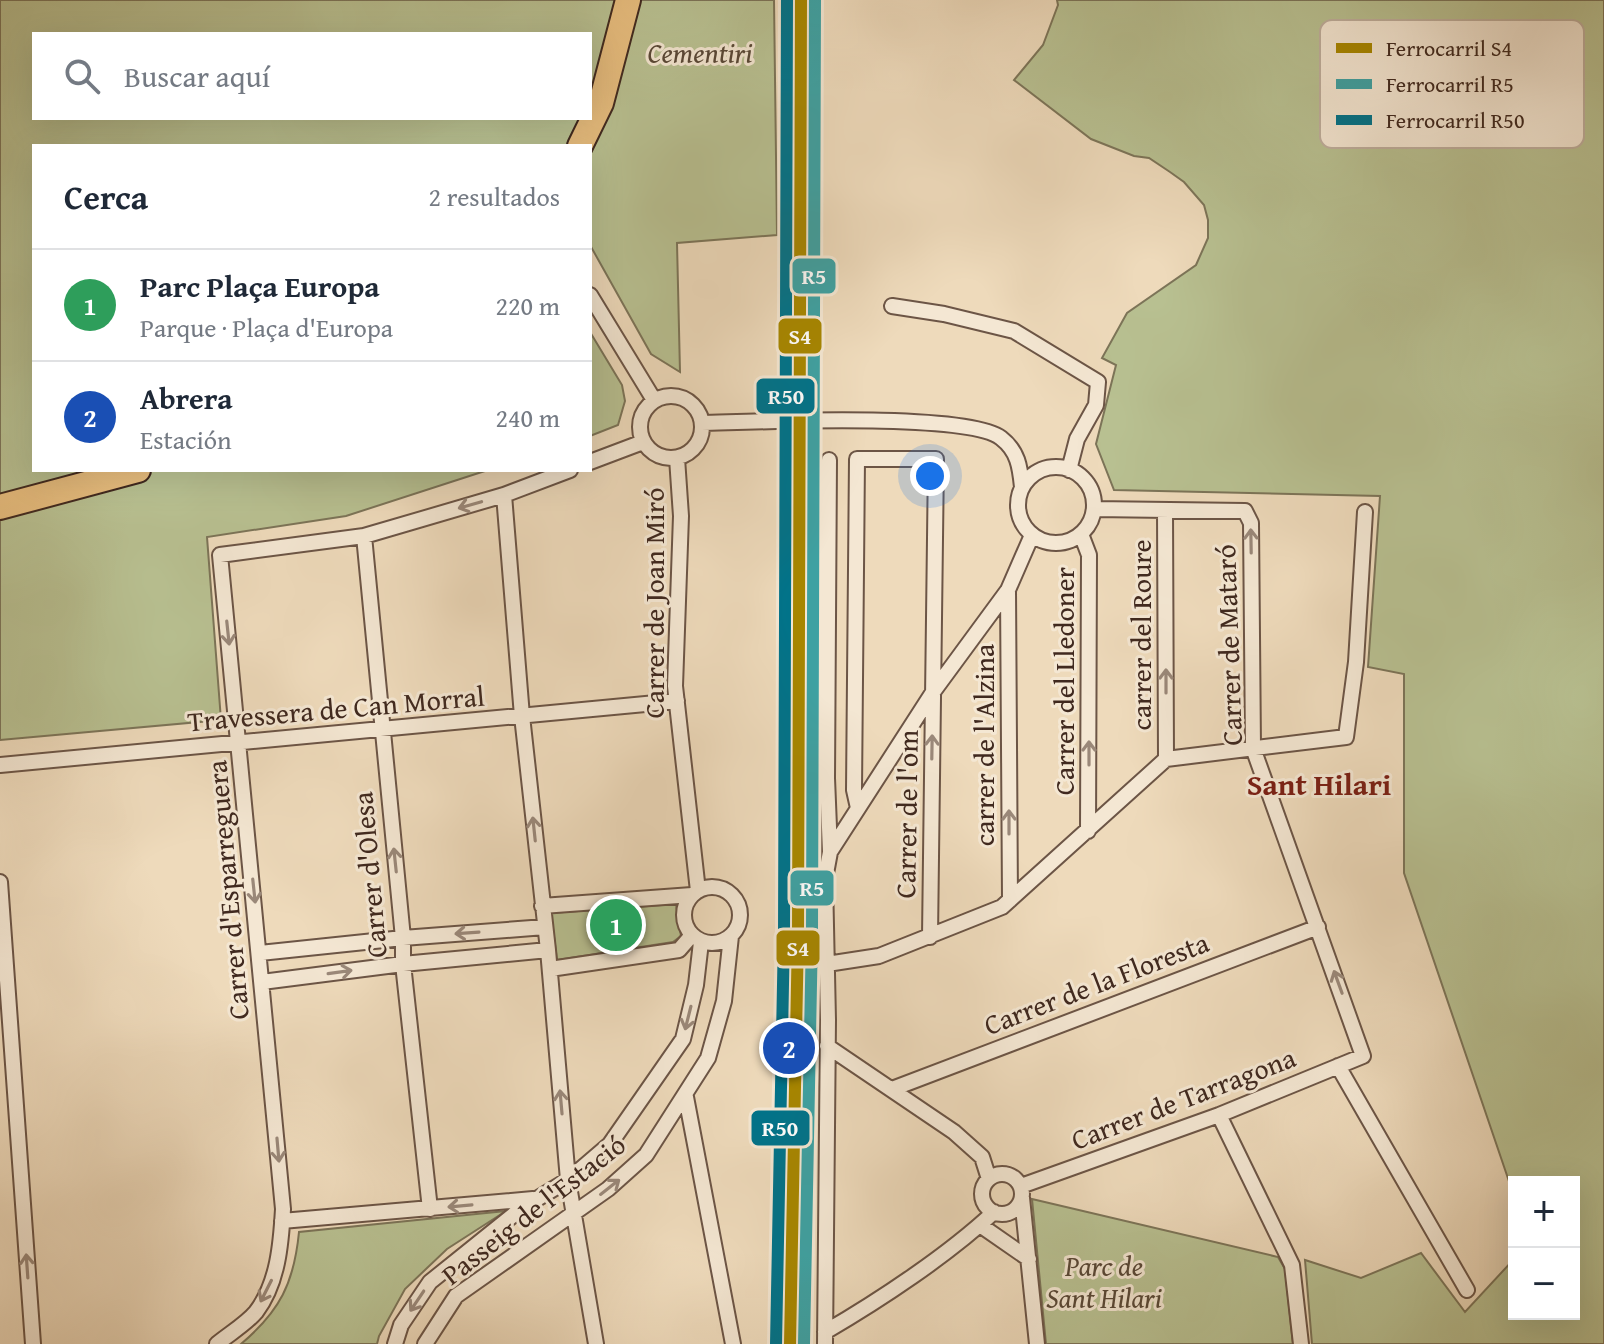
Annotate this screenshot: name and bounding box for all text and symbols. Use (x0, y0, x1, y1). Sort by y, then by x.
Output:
legend (1320, 20, 1584, 148)
search box (32, 32, 592, 120)
park label: Cementiri (648, 32, 752, 73)
text: Ferrocarril S4 (1386, 32, 1512, 64)
icon: search (60, 54, 104, 98)
text: Buscar aquí (124, 54, 270, 98)
text: Ferrocarril R5 (1386, 68, 1514, 100)
text: Ferrocarril R50 (1386, 104, 1525, 136)
text: Cerca (64, 172, 148, 221)
text: 2 resultados (429, 177, 560, 216)
line badge: R5 (791, 257, 837, 295)
text: R5 (801, 260, 827, 292)
text: Parc Plaça Europa (140, 264, 380, 308)
text: 1 (83, 286, 97, 325)
text: 220 m (495, 286, 560, 325)
text: Parque · Plaça d'Europa (140, 308, 393, 347)
line badge: S4 (777, 317, 823, 355)
text: S4 (789, 320, 811, 352)
text: Abrera (140, 376, 233, 420)
line badge: R50 (755, 377, 816, 415)
text: R50 (768, 380, 804, 412)
text: 2 (83, 398, 97, 437)
text: 240 m (495, 398, 560, 437)
text: Estación (140, 420, 232, 459)
your location (910, 456, 950, 496)
street label: Carrer de Joan Miró (633, 487, 674, 719)
one-way arrow (458, 499, 483, 513)
one-way arrow (1243, 528, 1259, 555)
street label: carrer del Roure (1120, 539, 1161, 731)
street label: Carrer de Mataró (1204, 544, 1252, 746)
street label: Carrer del Lledoner (1043, 566, 1084, 795)
one-way arrow (221, 619, 236, 645)
street label: carrer de l'Alzina (963, 643, 1004, 846)
one-way arrow (1158, 668, 1174, 695)
street label: Travessera de Can Morral (186, 675, 486, 741)
street label: Carrer de l'om (884, 729, 928, 899)
one-way arrow (925, 734, 940, 761)
one-way arrow (1081, 740, 1097, 767)
street label: Carrer d'Esparreguera (195, 758, 259, 1021)
district label: Sant Hilari (1247, 762, 1391, 806)
street label: Carrer d'Olesa (341, 790, 397, 960)
one-way arrow (1001, 809, 1017, 836)
one-way arrow (526, 816, 541, 843)
one-way arrow (387, 847, 402, 874)
line badge: R5 (789, 869, 835, 907)
text: R5 (799, 872, 825, 904)
one-way arrow (246, 877, 261, 904)
pin: 1 (590, 895, 642, 955)
street label: Carrer de la Floresta (978, 921, 1215, 1045)
one-way arrow (454, 926, 481, 941)
line badge: S4 (775, 929, 821, 967)
text: S4 (787, 932, 809, 964)
one-way arrow (327, 964, 352, 979)
one-way arrow (1330, 970, 1344, 995)
one-way arrow (680, 1005, 695, 1031)
pin: 2 (763, 1018, 815, 1078)
street label: Carrer de Tarragona (1065, 1036, 1302, 1160)
one-way arrow (554, 1089, 569, 1116)
line badge: R50 (750, 1109, 811, 1147)
text: R50 (762, 1112, 798, 1144)
street label: Passeig de l'Estació (432, 1124, 634, 1294)
one-way arrow (270, 1136, 285, 1163)
map controls (1508, 1176, 1580, 1320)
button: + (1508, 1176, 1580, 1248)
one-way arrow (599, 1178, 620, 1195)
one-way arrow (447, 1199, 474, 1214)
park label: Parc de Sant Hilari (1046, 1245, 1162, 1318)
button: − (1508, 1248, 1580, 1320)
one-way arrow (19, 1253, 34, 1280)
one-way arrow (258, 1279, 273, 1303)
one-way arrow (408, 1290, 425, 1312)

